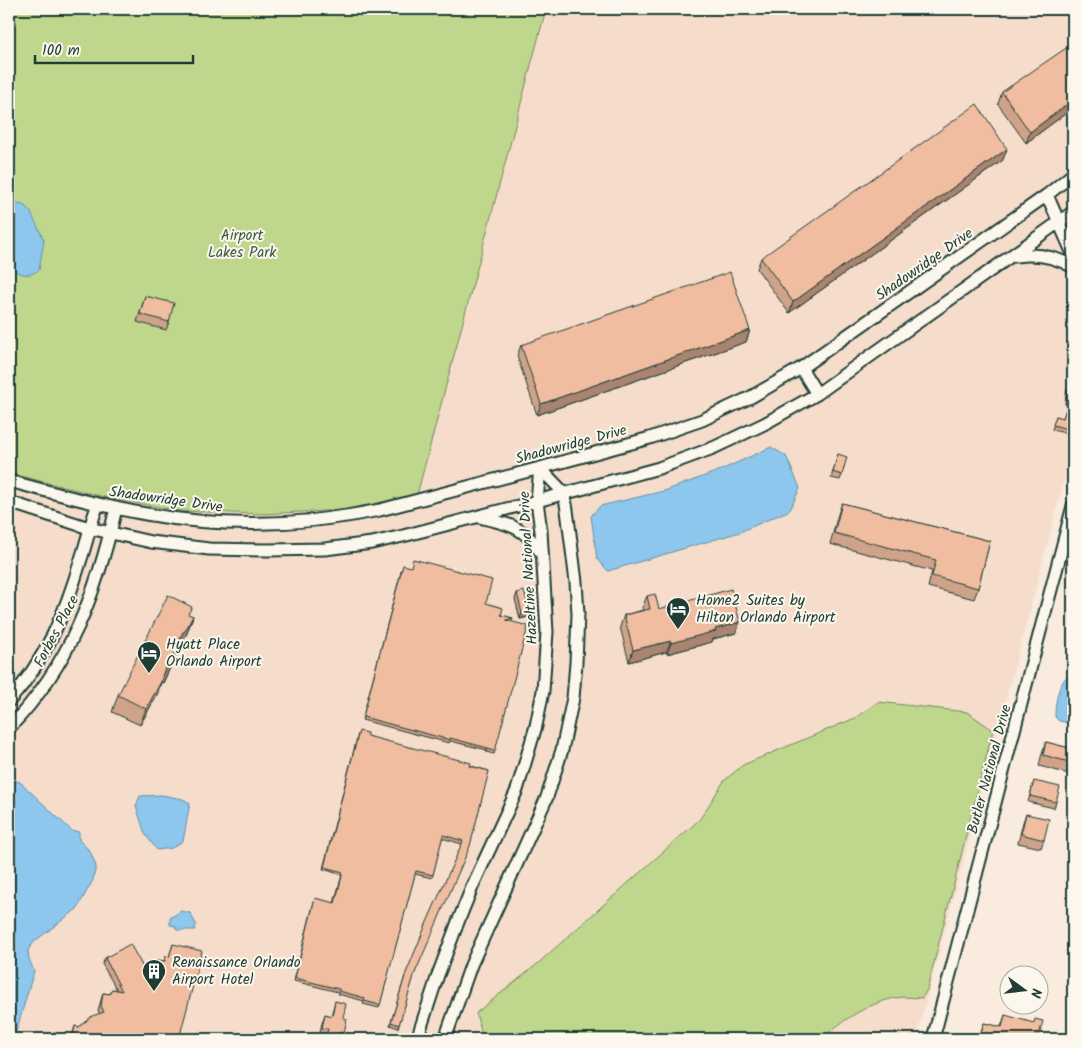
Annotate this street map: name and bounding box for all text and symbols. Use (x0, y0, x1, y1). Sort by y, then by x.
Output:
scale bar (35, 32, 192, 64)
text: 100 m (42, 39, 80, 63)
street label: Shadowridge Drive (871, 222, 979, 308)
park label: Airport Lakes Park (208, 224, 277, 265)
street label: Shadowridge Drive (513, 418, 630, 471)
street label: Shadowridge Drive (107, 480, 225, 520)
street label: Hazeltine National Drive (513, 490, 545, 645)
place label: Home2 Suites by Hilton Orlando Airport (696, 589, 836, 630)
street label: Forbes Place (28, 591, 86, 672)
hotel icon: Home2 Suites by Hilton Orlando Airport (665, 596, 691, 630)
place label: Hyatt Place Orlando Airport (166, 633, 262, 674)
hotel icon: Hyatt Place Orlando Airport (136, 640, 162, 674)
street label: Butler National Drive (961, 702, 1019, 837)
place label: Renaissance Orlando Airport Hotel (172, 951, 301, 992)
building icon: Renaissance Orlando Airport Hotel (141, 958, 167, 992)
north arrow (1000, 966, 1050, 1016)
text: N (1024, 986, 1047, 1000)

